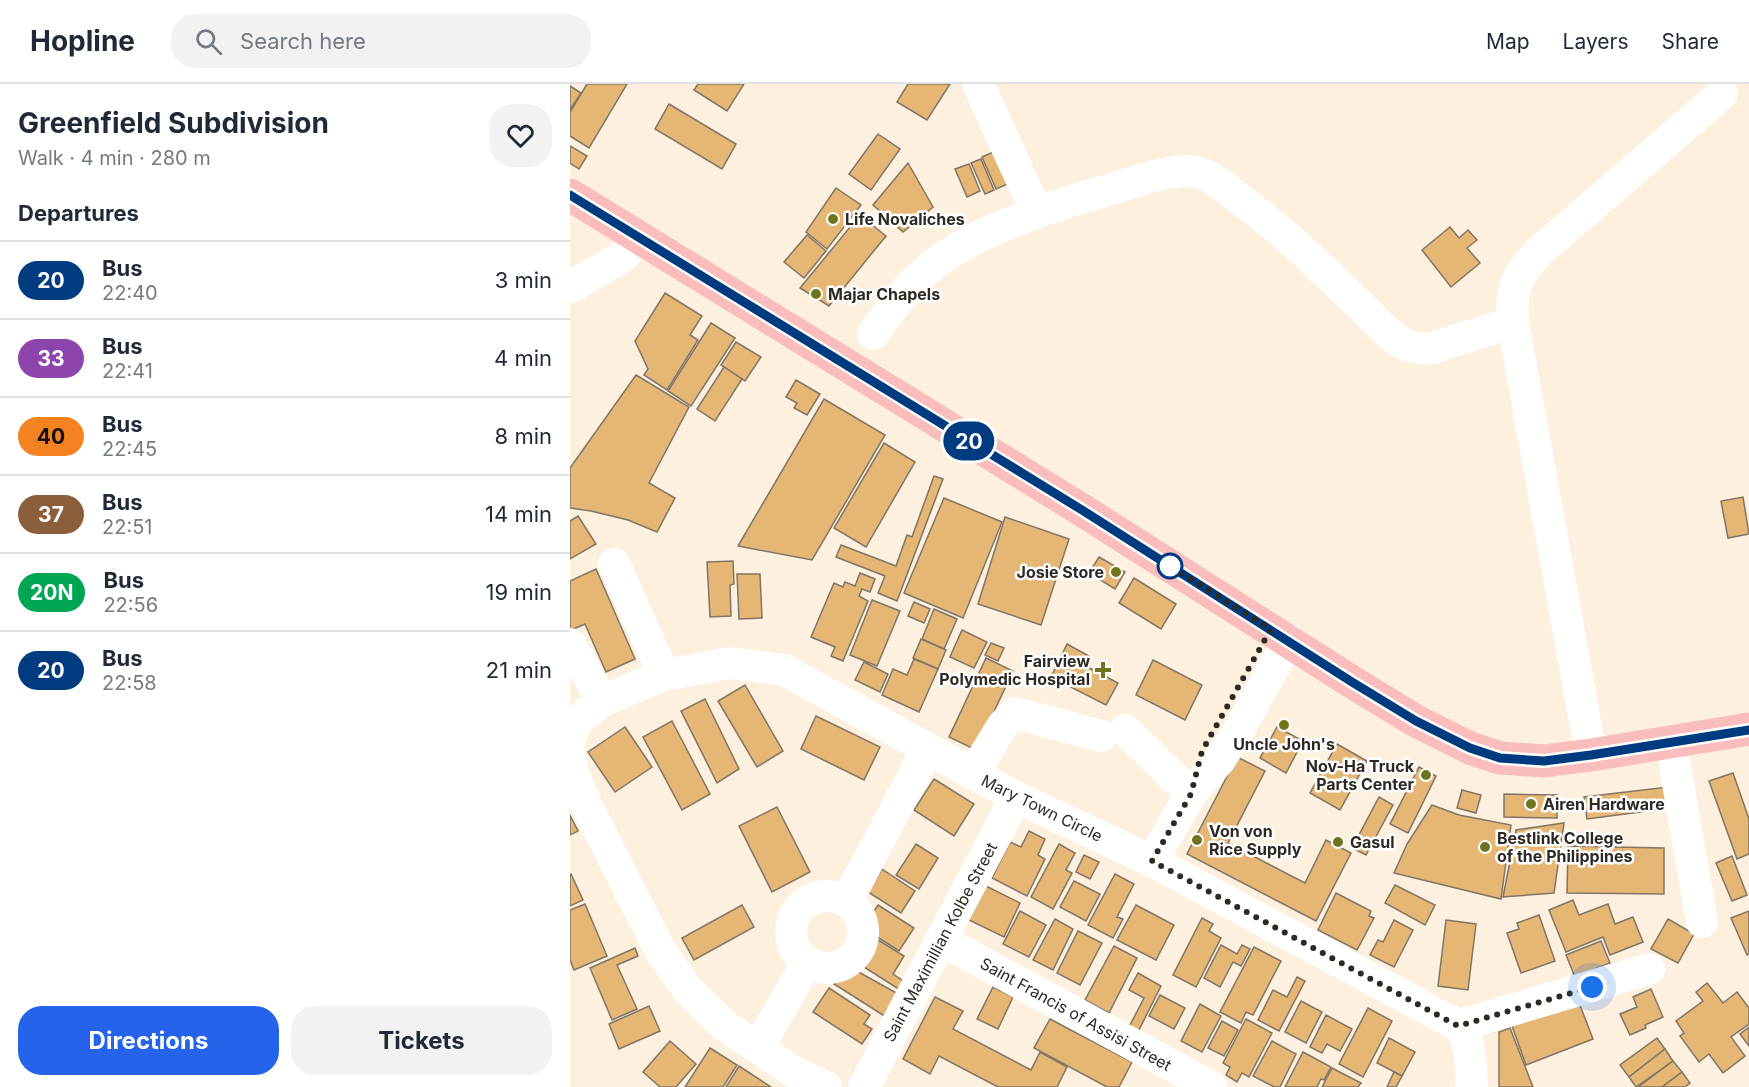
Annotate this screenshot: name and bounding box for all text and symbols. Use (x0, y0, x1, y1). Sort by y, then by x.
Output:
search box (171, 14, 591, 68)
text: Hopline (30, 24, 135, 58)
icon: search (192, 25, 225, 58)
text: Search here (240, 28, 366, 54)
text: Map (1486, 29, 1530, 54)
text: Layers (1563, 29, 1629, 54)
text: Share (1662, 29, 1719, 54)
button: heart (489, 104, 552, 167)
text: Greenfield Subdivision (18, 106, 329, 140)
text: Walk · 4 min · 280 m (18, 146, 211, 170)
text: Departures (18, 200, 139, 226)
place label: Life Novaliches (845, 209, 965, 229)
marker: Life Novaliches (826, 212, 840, 226)
text: Bus (102, 255, 143, 281)
text: 3 min (495, 267, 552, 293)
text: 20 (37, 268, 65, 293)
text: 22:40 (102, 281, 158, 305)
place label: Majar Chapels (828, 284, 940, 304)
marker: Majar Chapels (809, 287, 823, 301)
text: Bus (102, 333, 143, 359)
text: 4 min (494, 345, 552, 371)
text: 33 (37, 346, 65, 371)
text: 22:41 (102, 359, 153, 383)
text: Bus (102, 411, 143, 437)
line badge: 20 (942, 422, 996, 460)
text: 8 min (495, 423, 552, 449)
text: 40 (37, 424, 65, 449)
text: 20 (955, 429, 983, 454)
text: 22:45 (102, 437, 157, 461)
text: Bus (102, 489, 143, 515)
text: 14 min (485, 501, 552, 527)
text: 37 (38, 502, 64, 527)
text: 22:51 (102, 515, 152, 539)
unlabelled marker (1157, 553, 1183, 579)
place label: Josie Store (1017, 562, 1104, 582)
marker: Josie Store (1109, 565, 1123, 579)
text: Bus (103, 567, 144, 593)
text: 19 min (486, 579, 552, 605)
text: 20N (30, 580, 73, 605)
text: 22:56 (103, 593, 158, 617)
text: Bus (102, 645, 143, 671)
place label: Fairview Polymedic Hospital (939, 651, 1090, 689)
text: 21 min (486, 657, 552, 683)
text: 20 (37, 658, 65, 683)
marker: Fairview Polymedic Hospital (1094, 661, 1112, 679)
text: 22:58 (102, 671, 157, 695)
marker: Uncle John's (1277, 718, 1291, 732)
place label: Uncle John's (1233, 734, 1335, 754)
place label: Nov-Ha Truck Parts Center (1306, 756, 1415, 794)
marker: Nov-Ha Truck Parts Center (1419, 768, 1433, 782)
street label: Mary Town Circle (978, 770, 1106, 846)
place label: Airen Hardware (1543, 794, 1665, 814)
marker: Airen Hardware (1524, 797, 1538, 811)
place label: Von von Rice Supply (1209, 821, 1302, 859)
place label: Bestlink College of the Philippines (1497, 828, 1632, 866)
place label: Gasul (1350, 832, 1395, 852)
marker: Von von Rice Supply (1190, 833, 1204, 847)
marker: Gasul (1331, 835, 1345, 849)
street label: Saint Maximillian Kolbe Street (879, 839, 1001, 1045)
marker: Bestlink College of the Philippines (1478, 840, 1492, 854)
street label: Saint Francis of Assisi Street (977, 953, 1175, 1075)
your location (1577, 972, 1607, 1002)
button: Directions (18, 1006, 279, 1075)
button: Tickets (291, 1006, 552, 1075)

